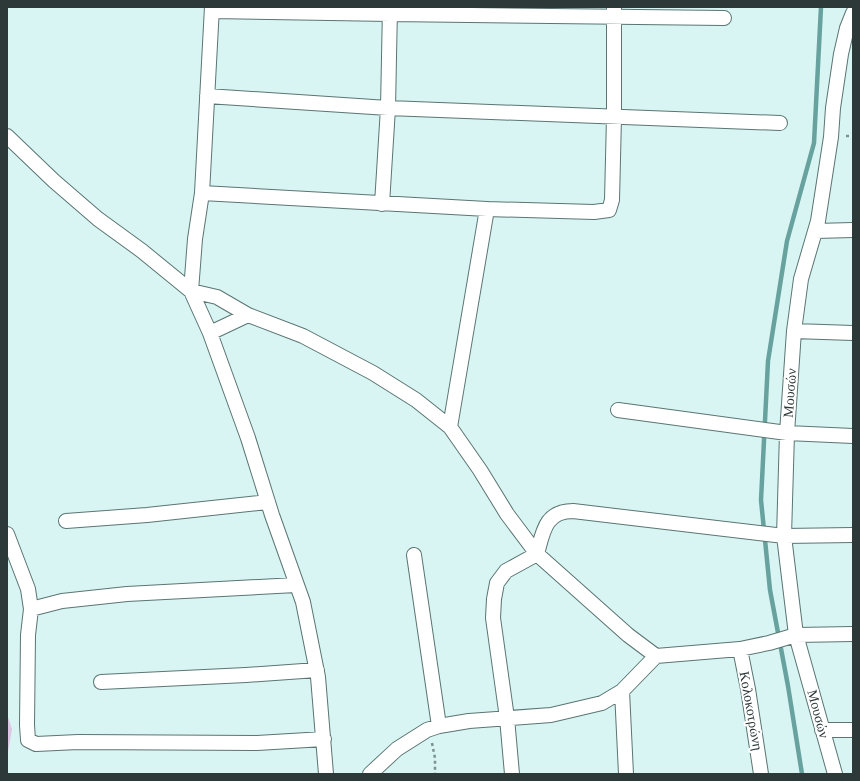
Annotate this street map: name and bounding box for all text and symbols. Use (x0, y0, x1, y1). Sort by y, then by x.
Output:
street label: Μουσών (781, 368, 799, 418)
street label: Κολοκοτρώνη (737, 670, 765, 752)
street label: Μουσών (804, 688, 832, 740)

